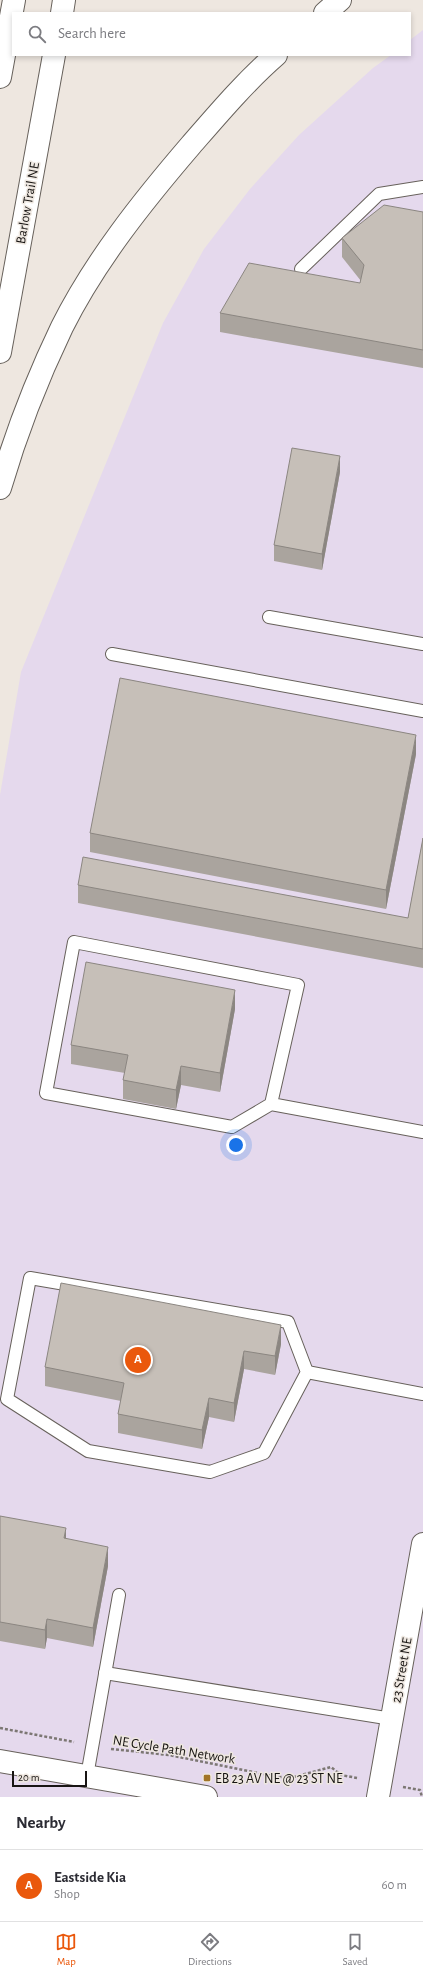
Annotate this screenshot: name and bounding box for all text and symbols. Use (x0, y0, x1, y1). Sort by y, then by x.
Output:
search box (12, 12, 411, 56)
icon: search (26, 23, 48, 45)
text: Search here (58, 26, 126, 41)
street label: Barlow Trail NE (14, 161, 42, 245)
your location (226, 1135, 246, 1155)
pin: A (125, 1345, 151, 1375)
street label: 23 Street NE (389, 1636, 415, 1704)
street label: NE Cycle Path Network (112, 1733, 237, 1767)
scale bar (12, 1769, 87, 1788)
text: 20 m (18, 1772, 39, 1783)
place label: EB 23 AV NE @ 23 ST NE (215, 1772, 343, 1786)
marker: EB 23 AV NE @ 23 ST NE (202, 1773, 212, 1783)
text: Nearby (16, 1814, 66, 1831)
text: Eastside Kia (54, 1870, 126, 1885)
text: A (25, 1879, 33, 1892)
text: 60 m (381, 1879, 407, 1892)
text: Shop (54, 1888, 80, 1901)
tab: Map (55, 1931, 77, 1968)
tab: Directions (188, 1931, 232, 1968)
tab: Saved (342, 1931, 368, 1968)

